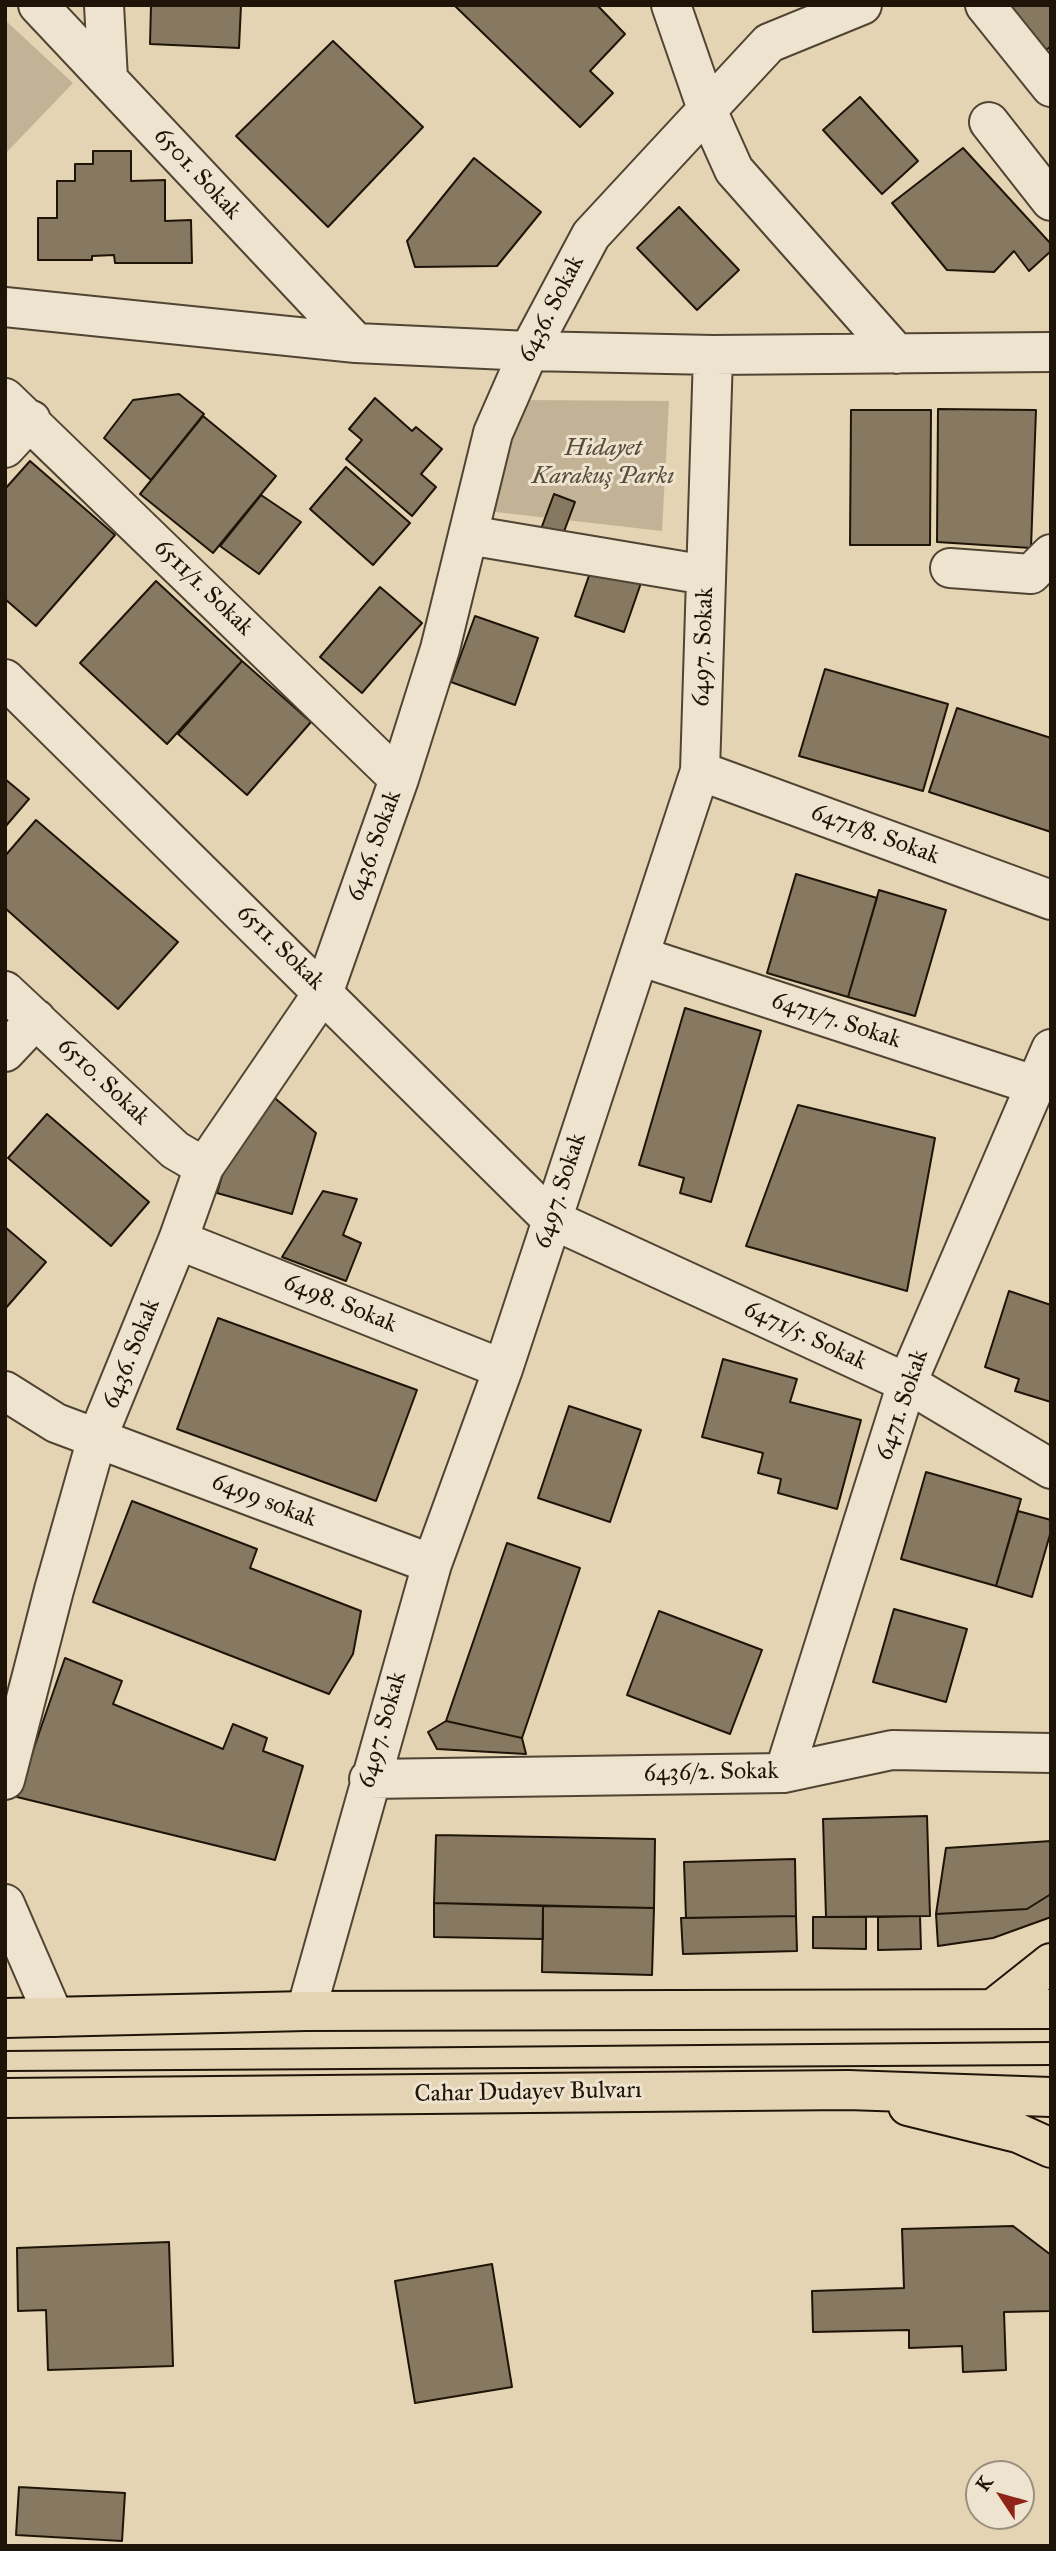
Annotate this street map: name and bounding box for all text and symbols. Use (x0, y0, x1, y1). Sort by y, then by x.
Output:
street label: 6501. Sokak (147, 122, 247, 226)
street label: 6436. Sokak (513, 251, 591, 367)
park label: Hidayet Karakuş Parkı (532, 435, 674, 491)
street label: 6511/1. Sokak (147, 534, 259, 642)
street label: 6497. Sokak (688, 587, 720, 707)
street label: 6436. Sokak (342, 787, 408, 905)
street label: 6471/8. Sokak (807, 798, 943, 872)
street label: 6511. Sokak (230, 899, 330, 997)
street label: 6471/7. Sokak (768, 987, 904, 1055)
street label: 6510. Sokak (51, 1032, 155, 1132)
street label: 6497. Sokak (529, 1130, 593, 1252)
street label: 6498. Sokak (279, 1268, 401, 1340)
street label: 6436. Sokak (97, 1295, 167, 1413)
street label: 6471/5. Sokak (739, 1295, 871, 1377)
street label: 6471. Sokak (871, 1346, 935, 1464)
street label: 6499 sokak (208, 1468, 320, 1534)
street label: 6497. Sokak (353, 1669, 413, 1791)
street label: 6436/2. Sokak (643, 1757, 779, 1789)
street label: Cahar Dudayev Bulvarı (414, 2077, 642, 2109)
north arrow (965, 2460, 1035, 2530)
text: K (971, 2471, 997, 2496)

